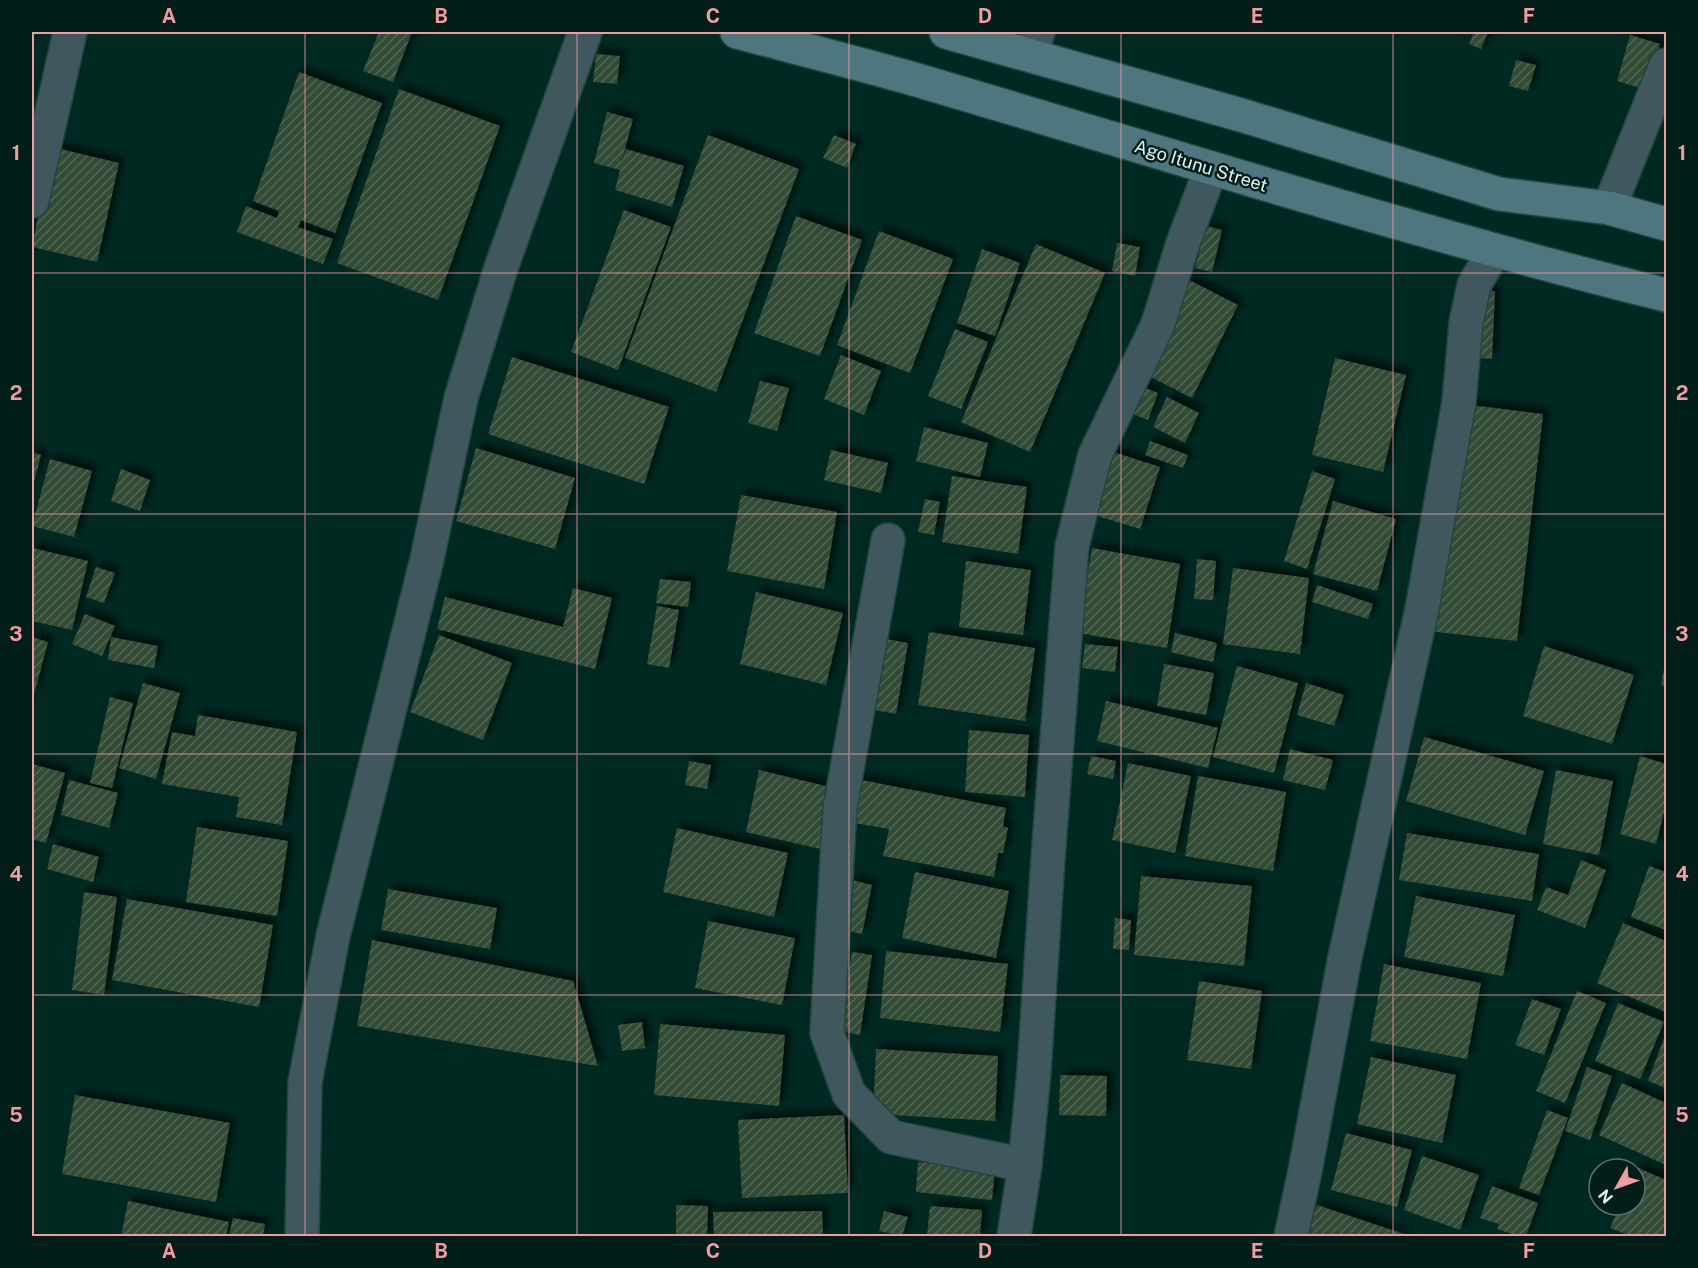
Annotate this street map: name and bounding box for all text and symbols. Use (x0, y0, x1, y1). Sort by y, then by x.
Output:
text: A (162, 4, 176, 28)
text: B (434, 4, 448, 28)
text: C (706, 4, 720, 28)
text: D (978, 4, 992, 28)
text: E (1251, 4, 1263, 28)
text: F (1523, 4, 1535, 28)
street label: Ago Itunu Street (1132, 135, 1270, 196)
text: 1 (12, 141, 20, 165)
text: 1 (1678, 141, 1686, 165)
text: 2 (10, 381, 22, 405)
text: 2 (1676, 381, 1688, 405)
text: 3 (9, 622, 23, 646)
text: 3 (1675, 622, 1689, 646)
text: 4 (9, 862, 23, 886)
text: 4 (1675, 862, 1689, 886)
text: 5 (9, 1103, 23, 1127)
text: 5 (1675, 1103, 1689, 1127)
north arrow (1587, 1157, 1647, 1217)
text: N (1595, 1185, 1617, 1207)
text: A (162, 1239, 176, 1263)
text: B (434, 1239, 448, 1263)
text: C (706, 1239, 720, 1263)
text: D (978, 1239, 992, 1263)
text: E (1251, 1239, 1263, 1263)
text: F (1523, 1239, 1535, 1263)

